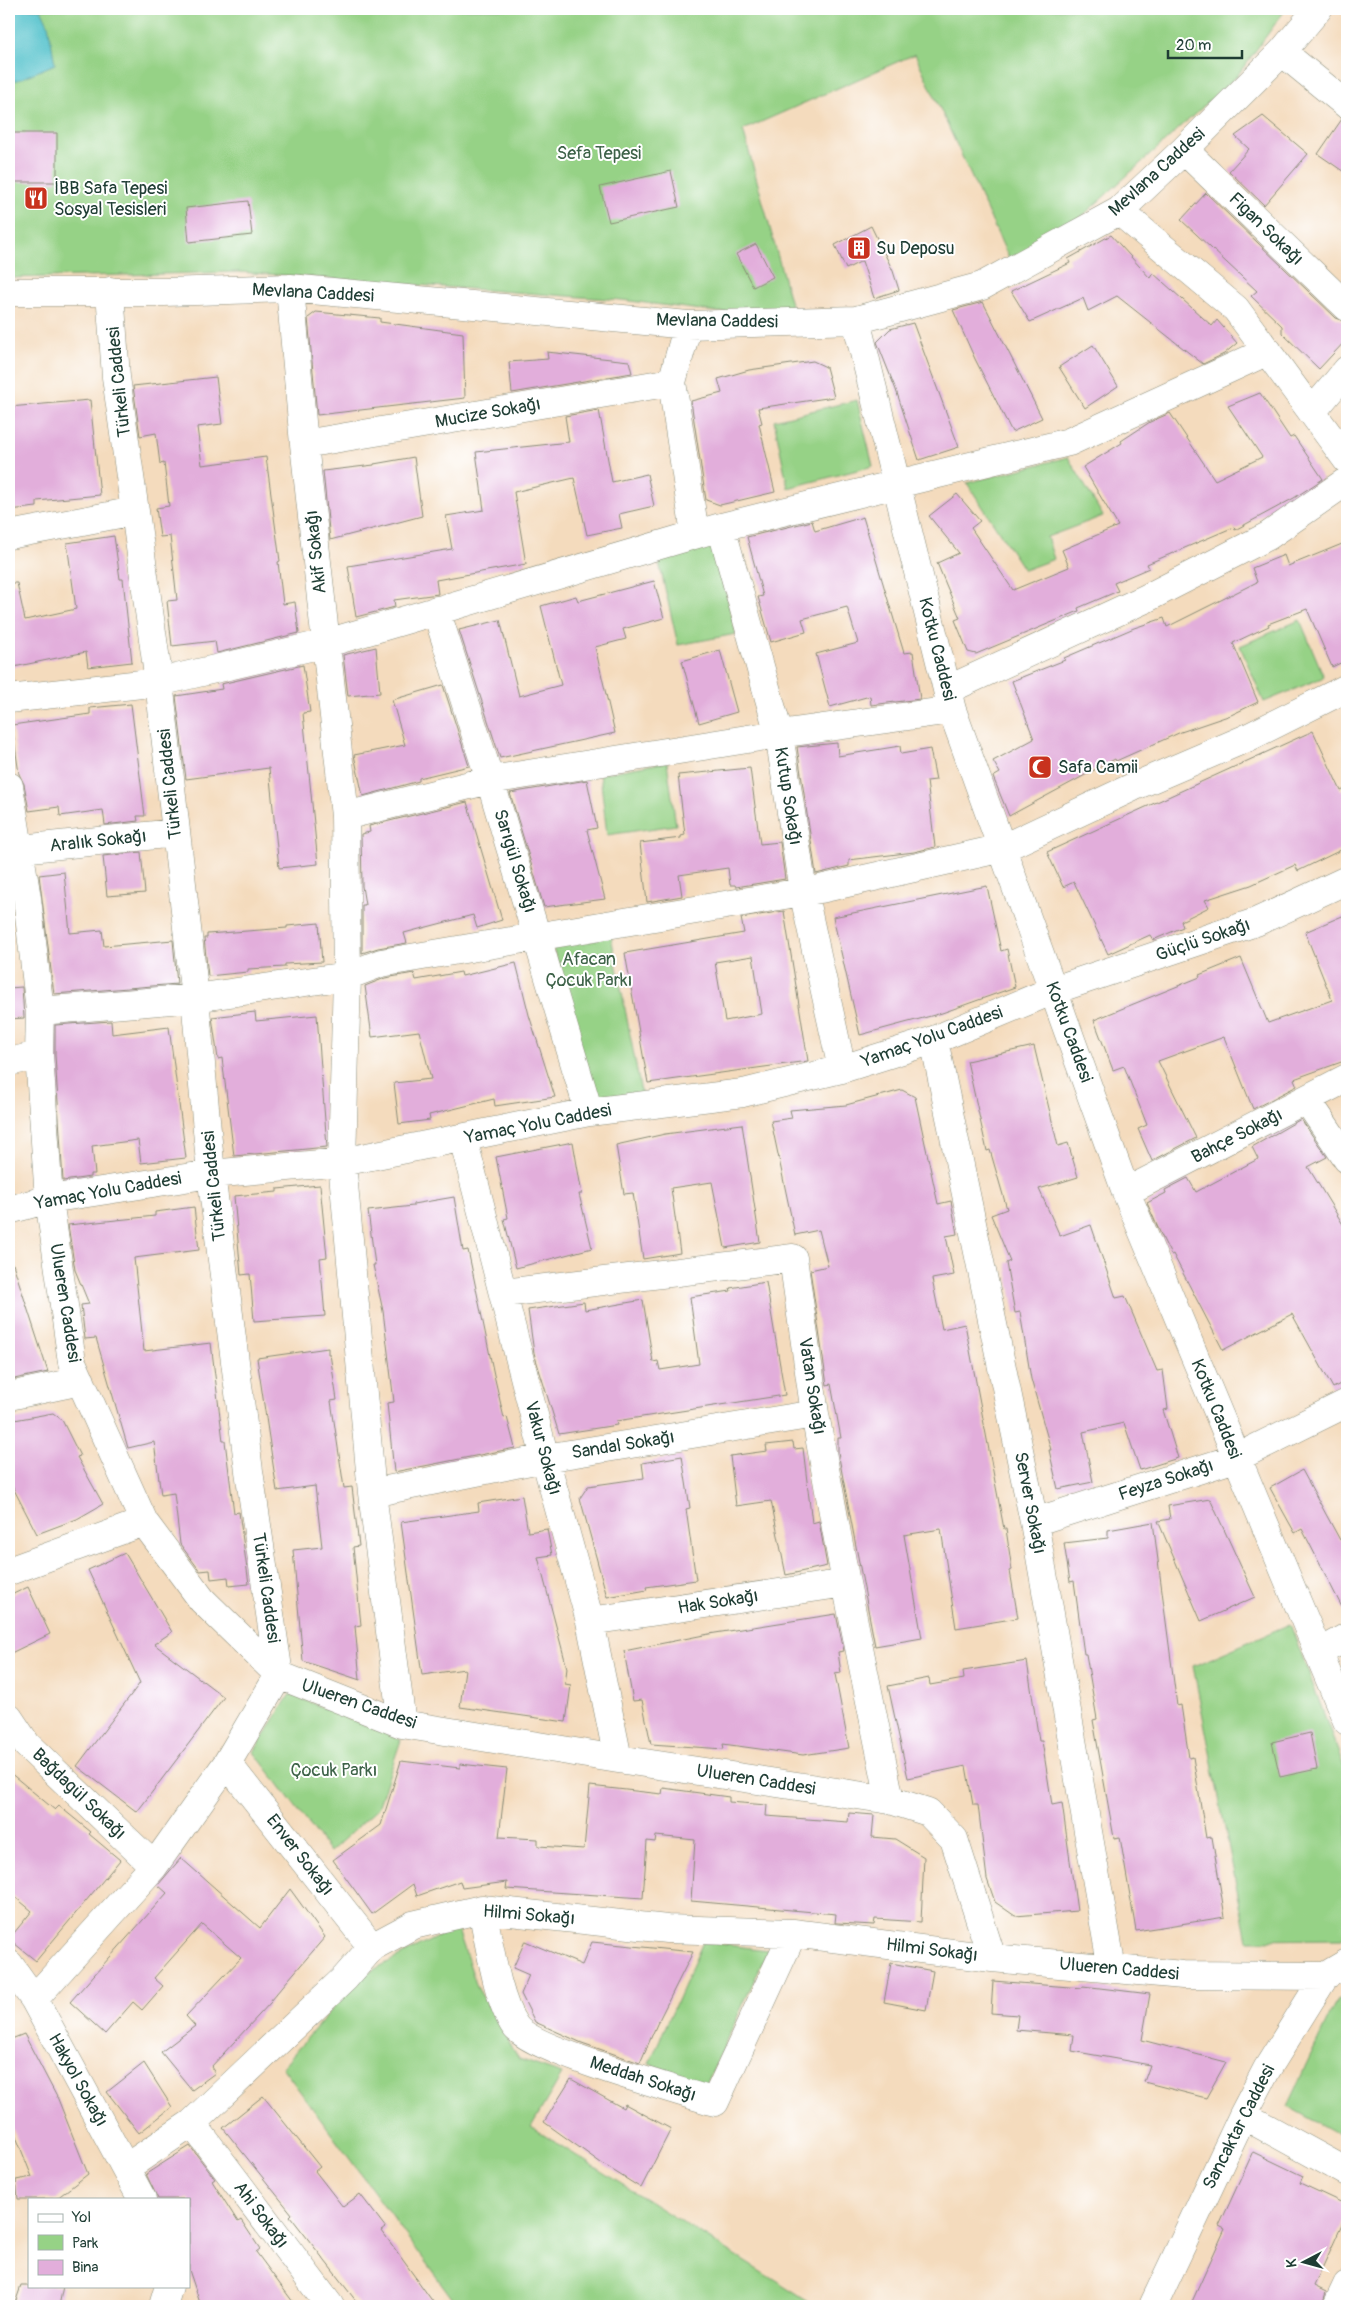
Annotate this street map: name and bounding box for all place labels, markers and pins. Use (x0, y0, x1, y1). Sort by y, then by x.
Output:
place label: İBB Safa Tepesi Sosyal Tesisleri (54, 177, 167, 221)
restaurant icon: İBB Safa Tepesi Sosyal Tesisleri (23, 185, 49, 211)
building icon: Su Deposu (846, 235, 872, 261)
place label: Su Deposu (876, 237, 955, 260)
mosque icon: Safa Camii (1027, 754, 1053, 780)
place label: Safa Camii (1058, 756, 1138, 779)

